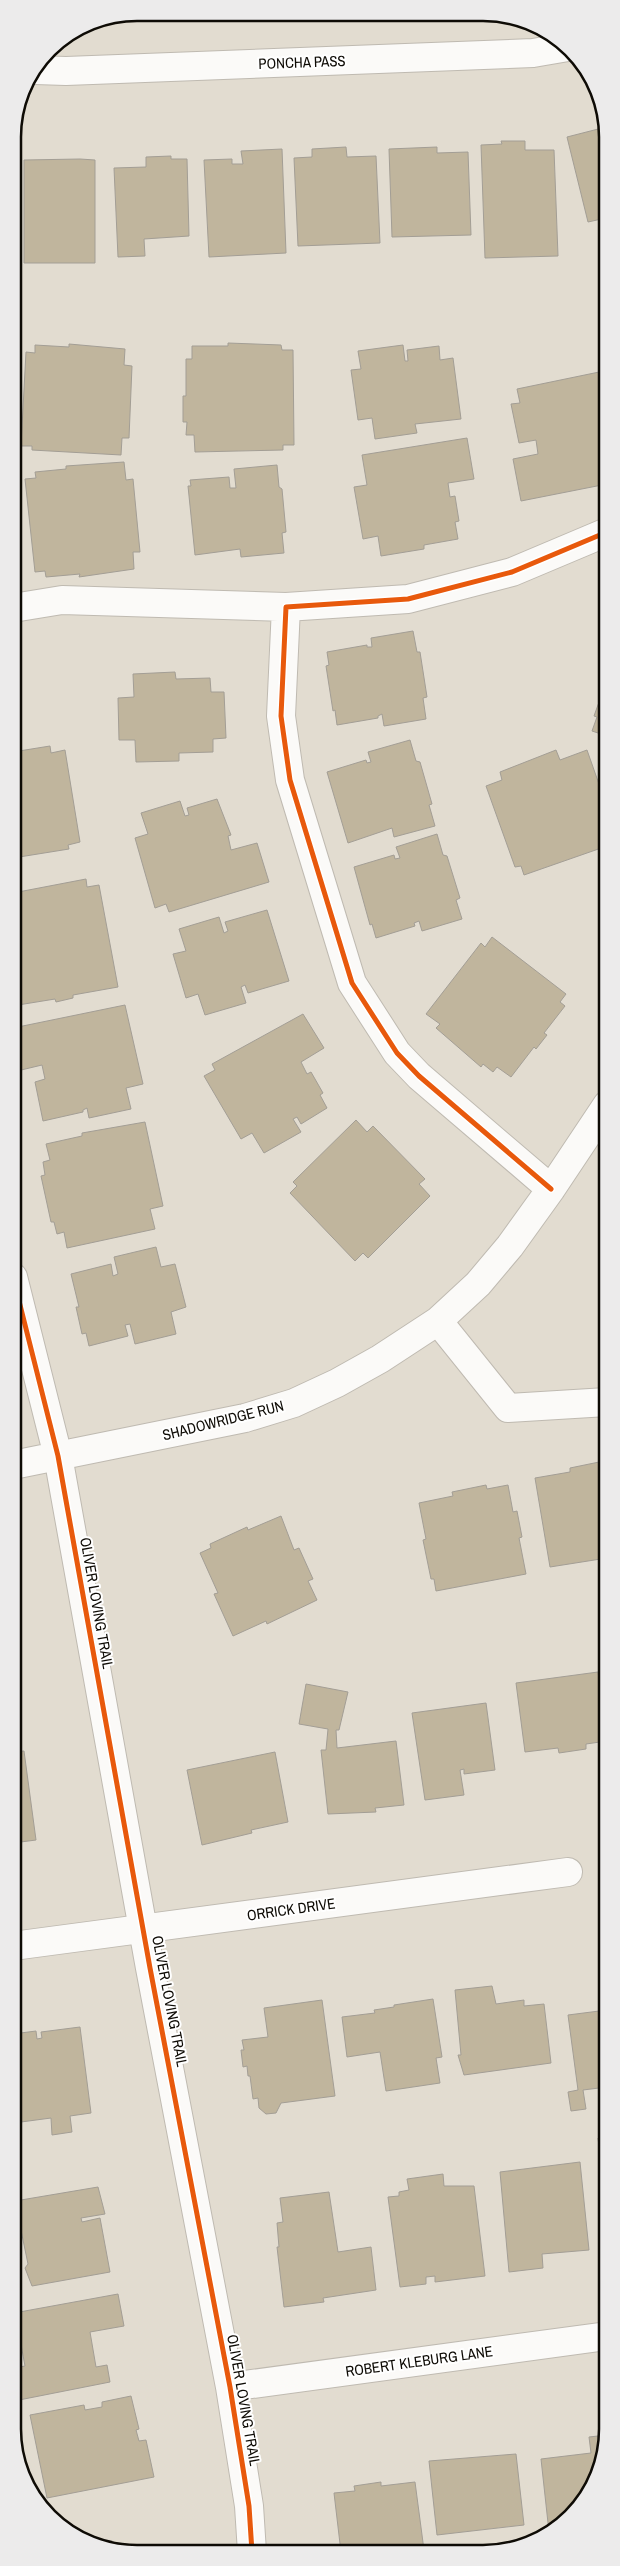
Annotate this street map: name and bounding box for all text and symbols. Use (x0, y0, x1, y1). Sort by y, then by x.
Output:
street label: PONCHA PASS (258, 50, 346, 74)
street label: SHADOWRIDGE RUN (160, 1395, 286, 1445)
street label: OLIVER LOVING TRAIL (75, 1536, 119, 1671)
street label: ORRICK DRIVE (246, 1892, 336, 1926)
street label: OLIVER LOVING TRAIL (147, 1934, 193, 2068)
street label: OLIVER LOVING TRAIL (222, 2333, 266, 2468)
street label: ROBERT KLEBURG LANE (344, 2340, 494, 2382)

